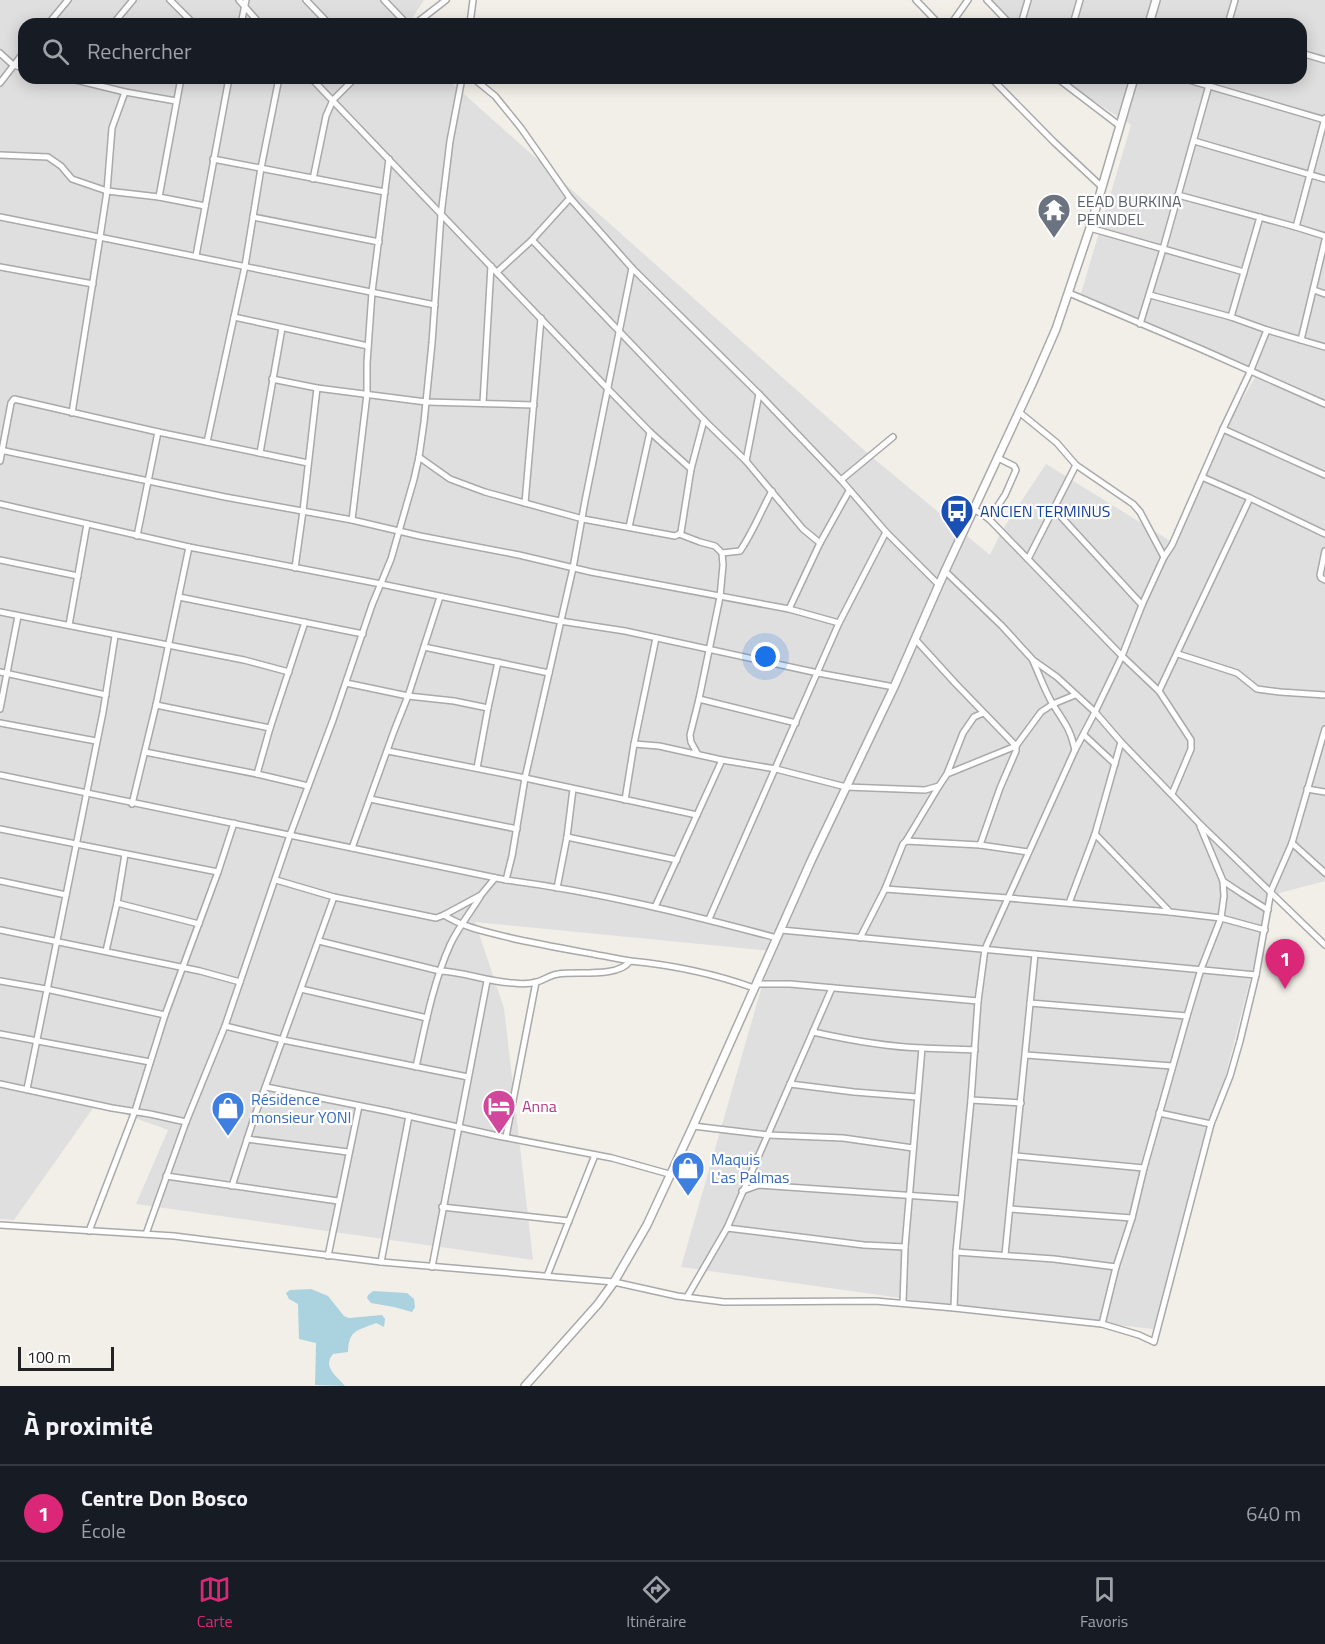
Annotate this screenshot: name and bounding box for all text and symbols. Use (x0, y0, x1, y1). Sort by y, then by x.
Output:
search box (18, 18, 1307, 84)
text: Rechercher (87, 34, 192, 68)
icon: search (39, 35, 72, 68)
place label: EEAD BURKINA PENNDEL (1077, 189, 1182, 231)
temple icon: EEAD BURKINA PENNDEL (1036, 192, 1072, 239)
bus stop icon: ANCIEN TERMINUS (939, 493, 975, 540)
place label: ANCIEN TERMINUS (980, 499, 1110, 523)
your location (751, 642, 780, 671)
pin: 1 (1266, 940, 1304, 989)
place label: Résidence monsieur YONI (251, 1087, 351, 1129)
hotel icon: Anna (481, 1088, 517, 1135)
shop icon: Résidence monsieur YONI (210, 1090, 246, 1137)
place label: Anna (522, 1094, 557, 1118)
place label: Maquis L'as Palmas (711, 1147, 789, 1189)
shop icon: Maquis L'as Palmas (670, 1150, 706, 1197)
scale bar (18, 1344, 114, 1372)
text: 100 m (27, 1345, 71, 1369)
text: À proximité (24, 1406, 153, 1445)
text: Centre Don Bosco (81, 1481, 248, 1515)
text: 1 (38, 1498, 49, 1529)
text: 640 m (1246, 1498, 1301, 1529)
text: École (81, 1515, 126, 1546)
tab: Carte (197, 1573, 233, 1633)
tab: Itinéraire (626, 1573, 686, 1633)
tab: Favoris (1080, 1573, 1128, 1633)

